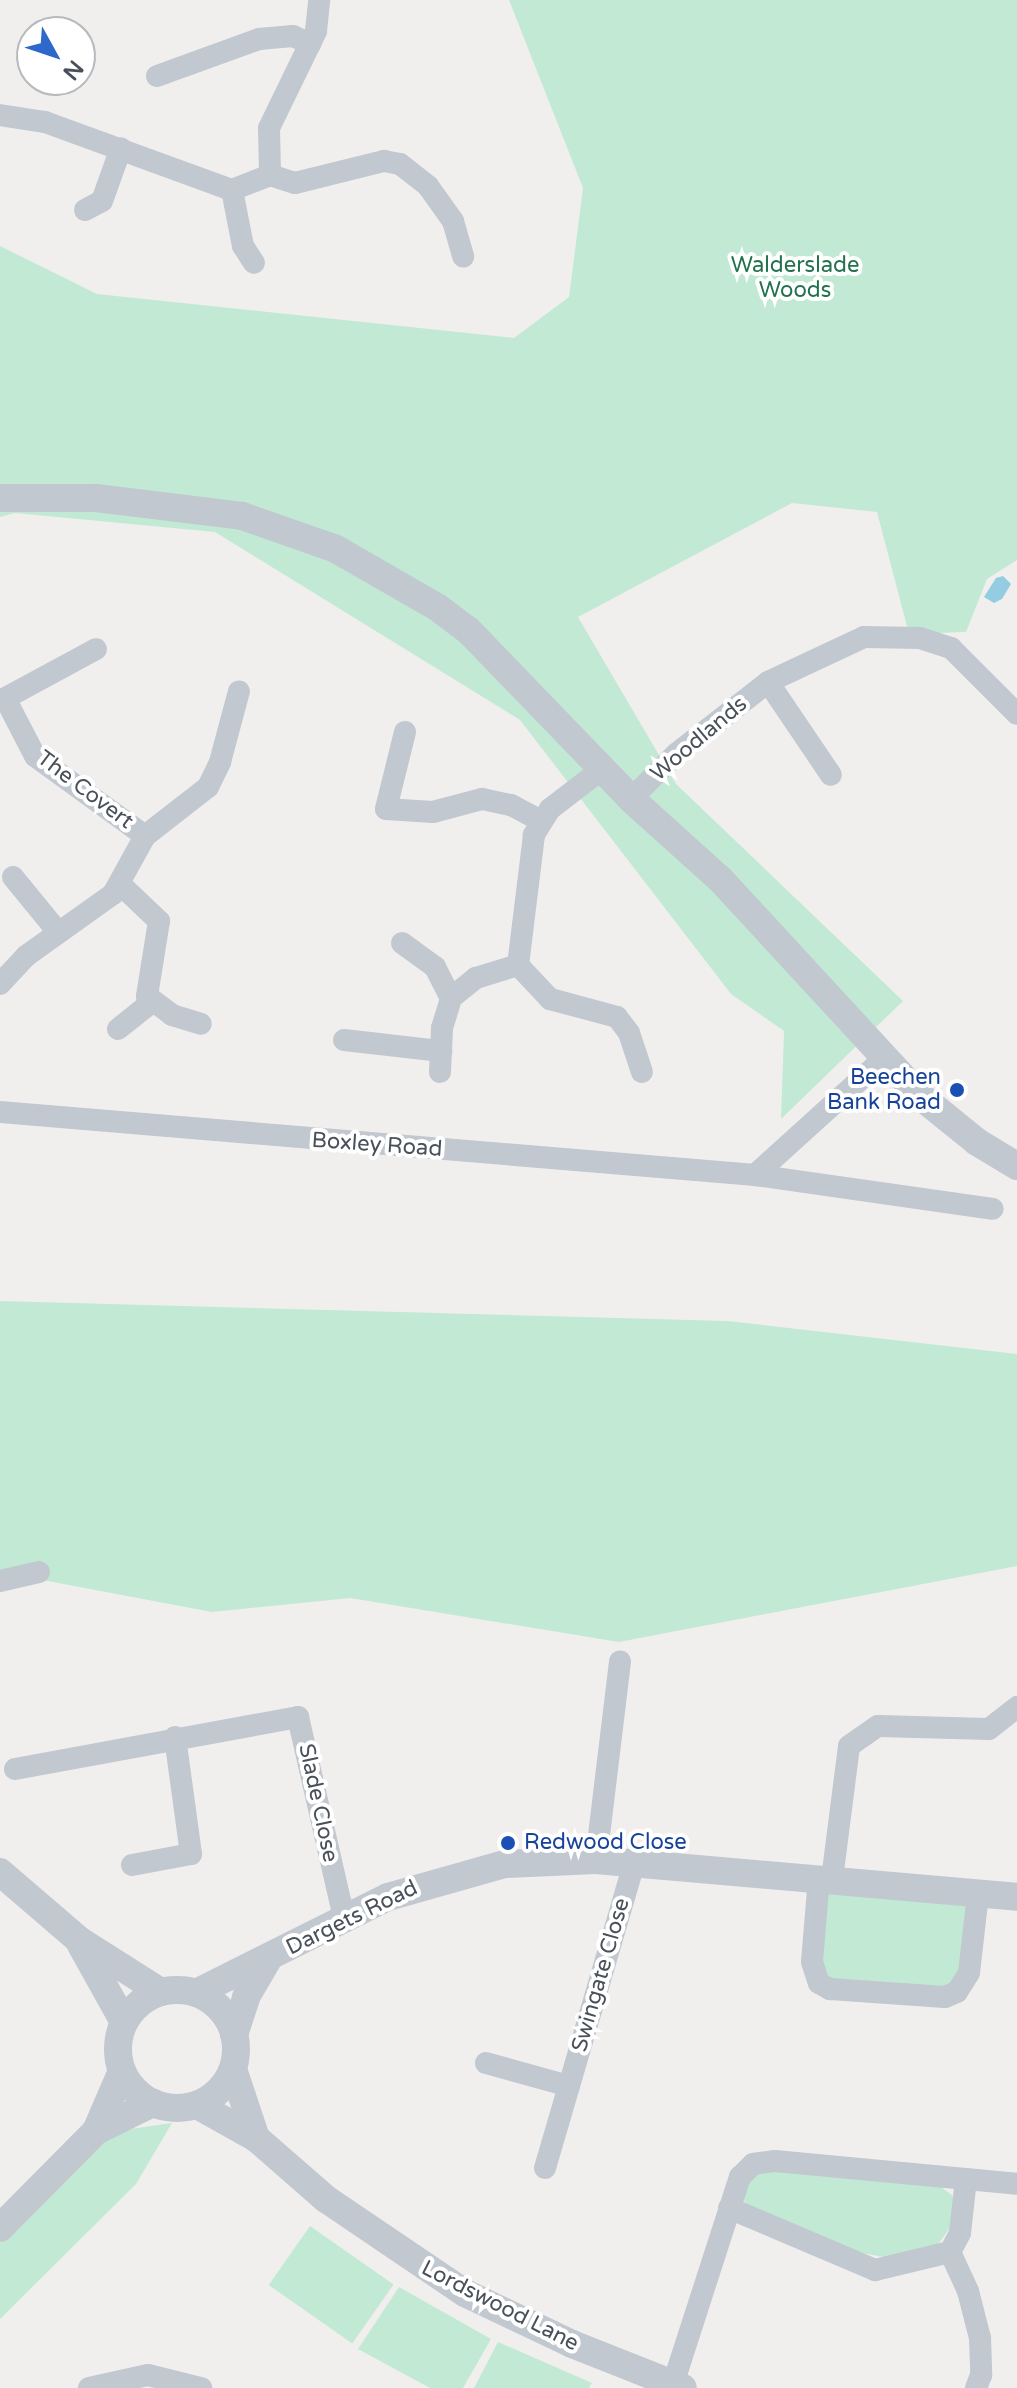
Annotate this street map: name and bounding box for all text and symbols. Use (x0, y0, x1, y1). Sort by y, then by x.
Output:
north arrow (16, 16, 96, 96)
text: N (57, 55, 88, 85)
park label: Walderslade Woods (731, 252, 859, 304)
street label: Woodlands (645, 691, 753, 787)
street label: The Covert (32, 745, 138, 835)
place label: Beechen Bank Road (827, 1064, 941, 1116)
marker: Beechen Bank Road (948, 1081, 966, 1099)
street label: Boxley Road (311, 1127, 443, 1163)
street label: Slade Close (293, 1741, 343, 1865)
place label: Redwood Close (524, 1830, 687, 1856)
marker: Redwood Close (499, 1834, 517, 1852)
street label: Dargets Road (282, 1875, 422, 1961)
street label: Swingate Close (566, 1895, 636, 2055)
street label: Lordswood Lane (417, 2255, 583, 2357)

